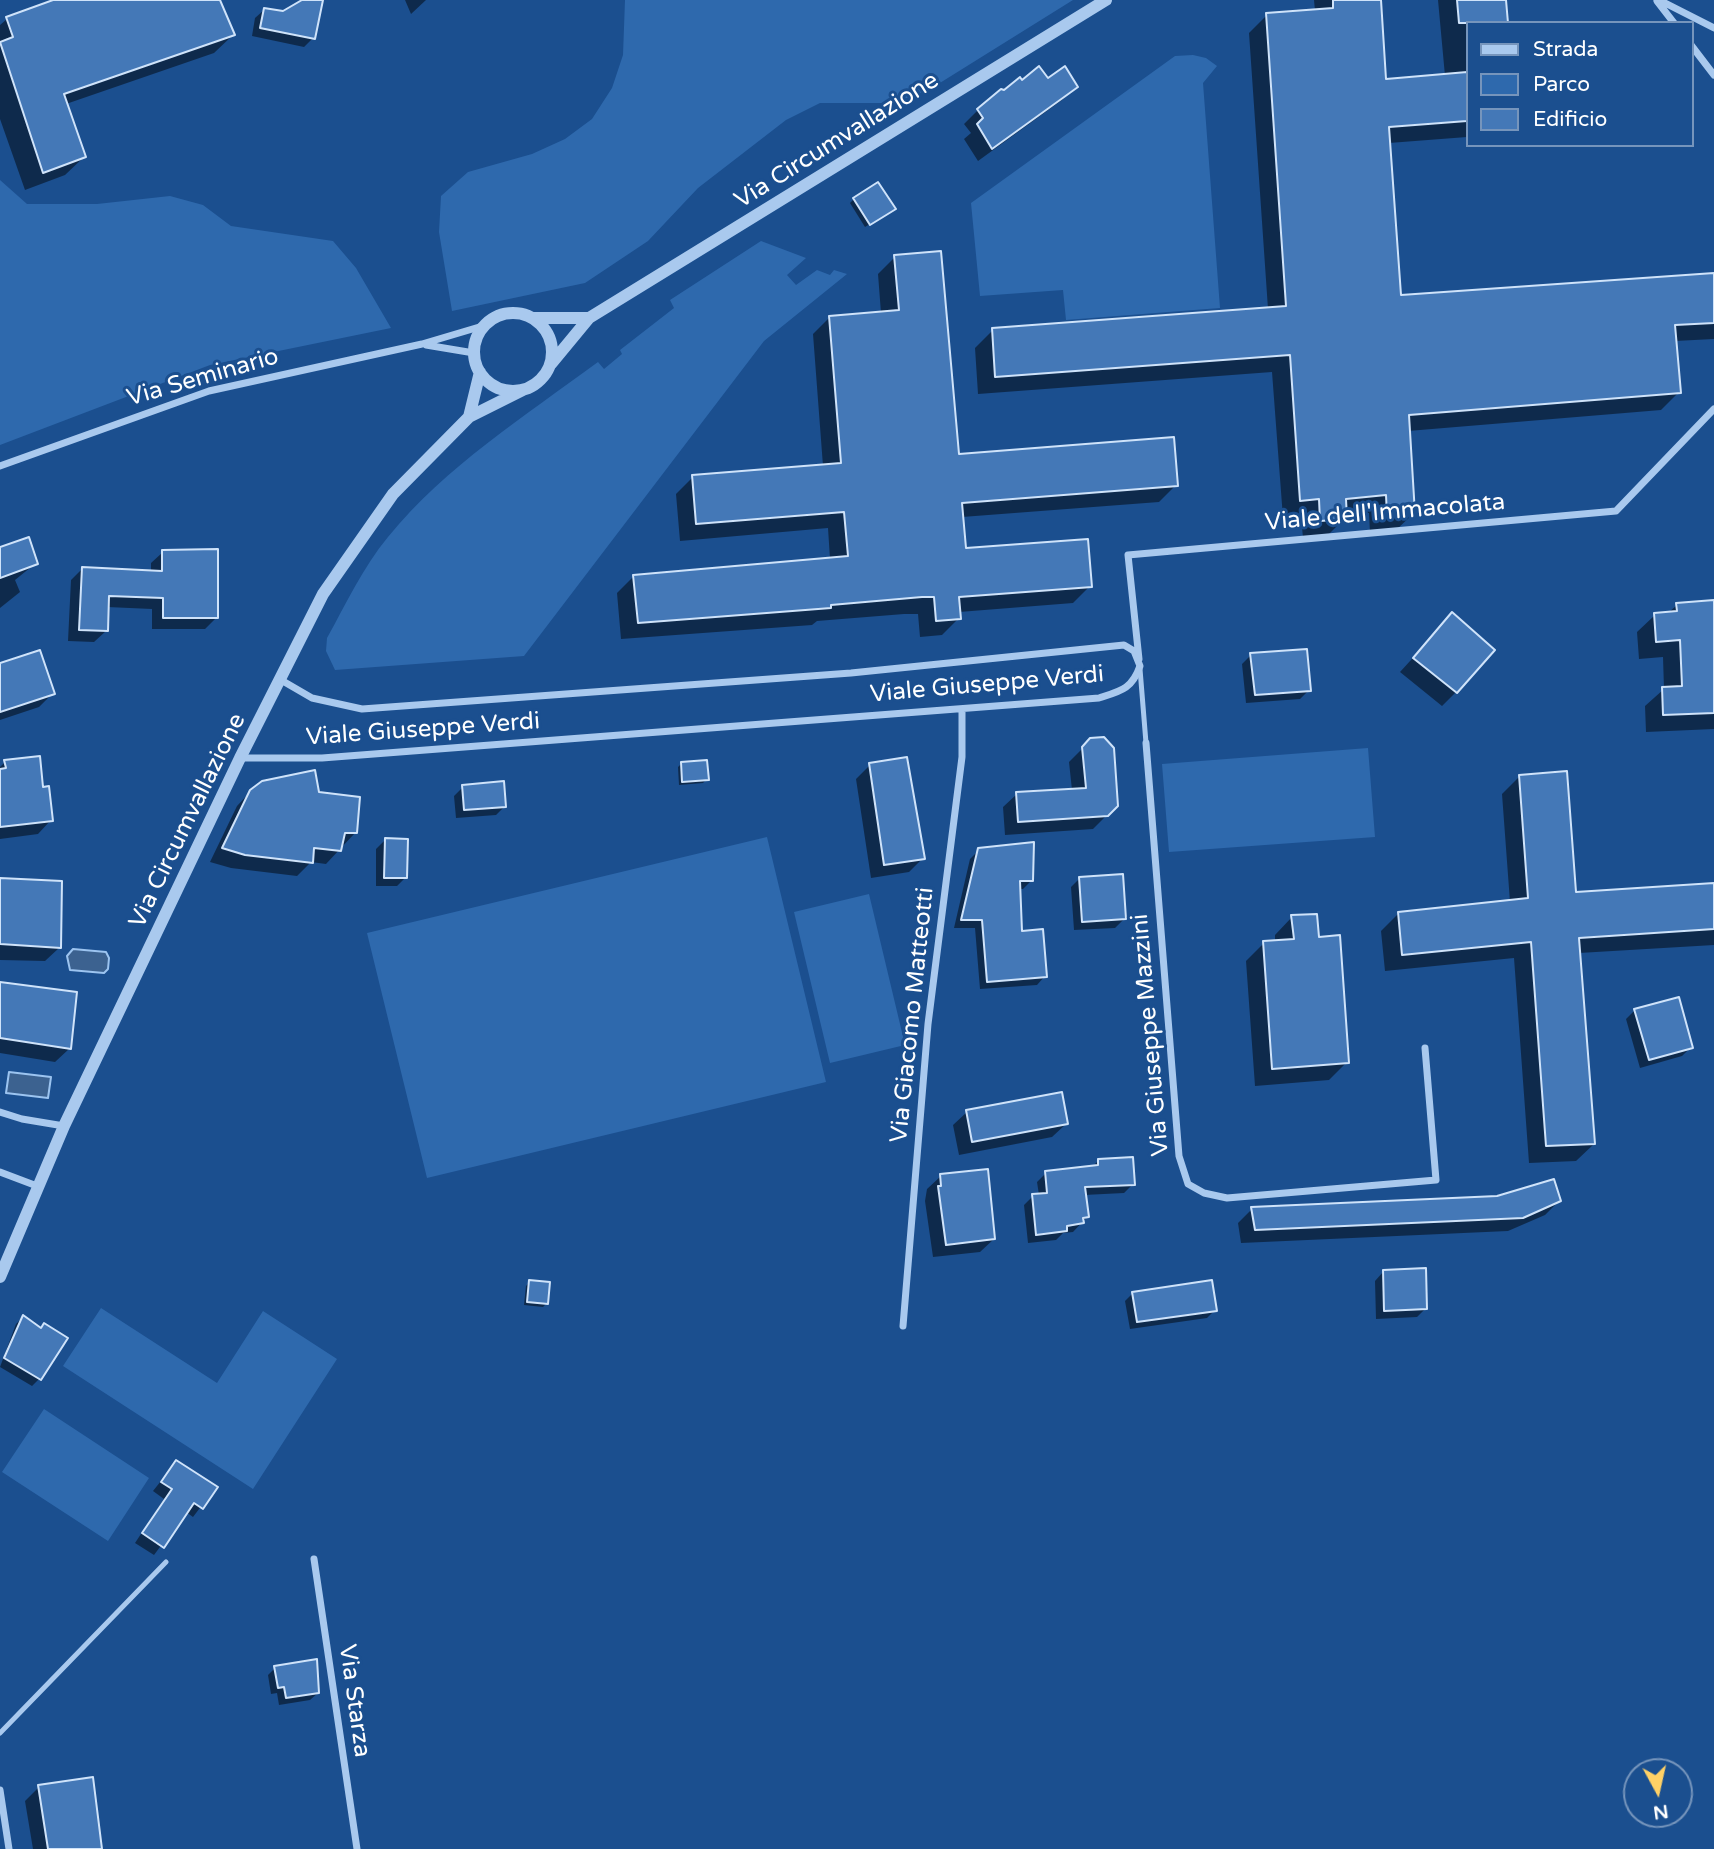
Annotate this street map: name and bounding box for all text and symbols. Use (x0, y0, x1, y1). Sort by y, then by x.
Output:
legend (1466, 21, 1693, 147)
text: Strada (1533, 37, 1598, 62)
street label: Via Circumvallazione (730, 67, 944, 215)
text: Parco (1533, 72, 1590, 97)
text: Edificio (1533, 107, 1607, 132)
street label: Via Seminario (124, 343, 282, 413)
street label: Viale dell'Immacolata (1264, 488, 1506, 538)
street label: Viale Giuseppe Verdi (869, 660, 1105, 710)
street label: Viale Giuseppe Verdi (305, 707, 541, 753)
street label: Via Circumvallazione (124, 709, 252, 933)
street label: Via Giacomo Matteotti (885, 886, 941, 1144)
street label: Via Giuseppe Mazzini (1126, 913, 1176, 1157)
street label: Via Starza (332, 1643, 376, 1759)
north arrow (1623, 1758, 1693, 1828)
text: N (1652, 1800, 1670, 1824)

